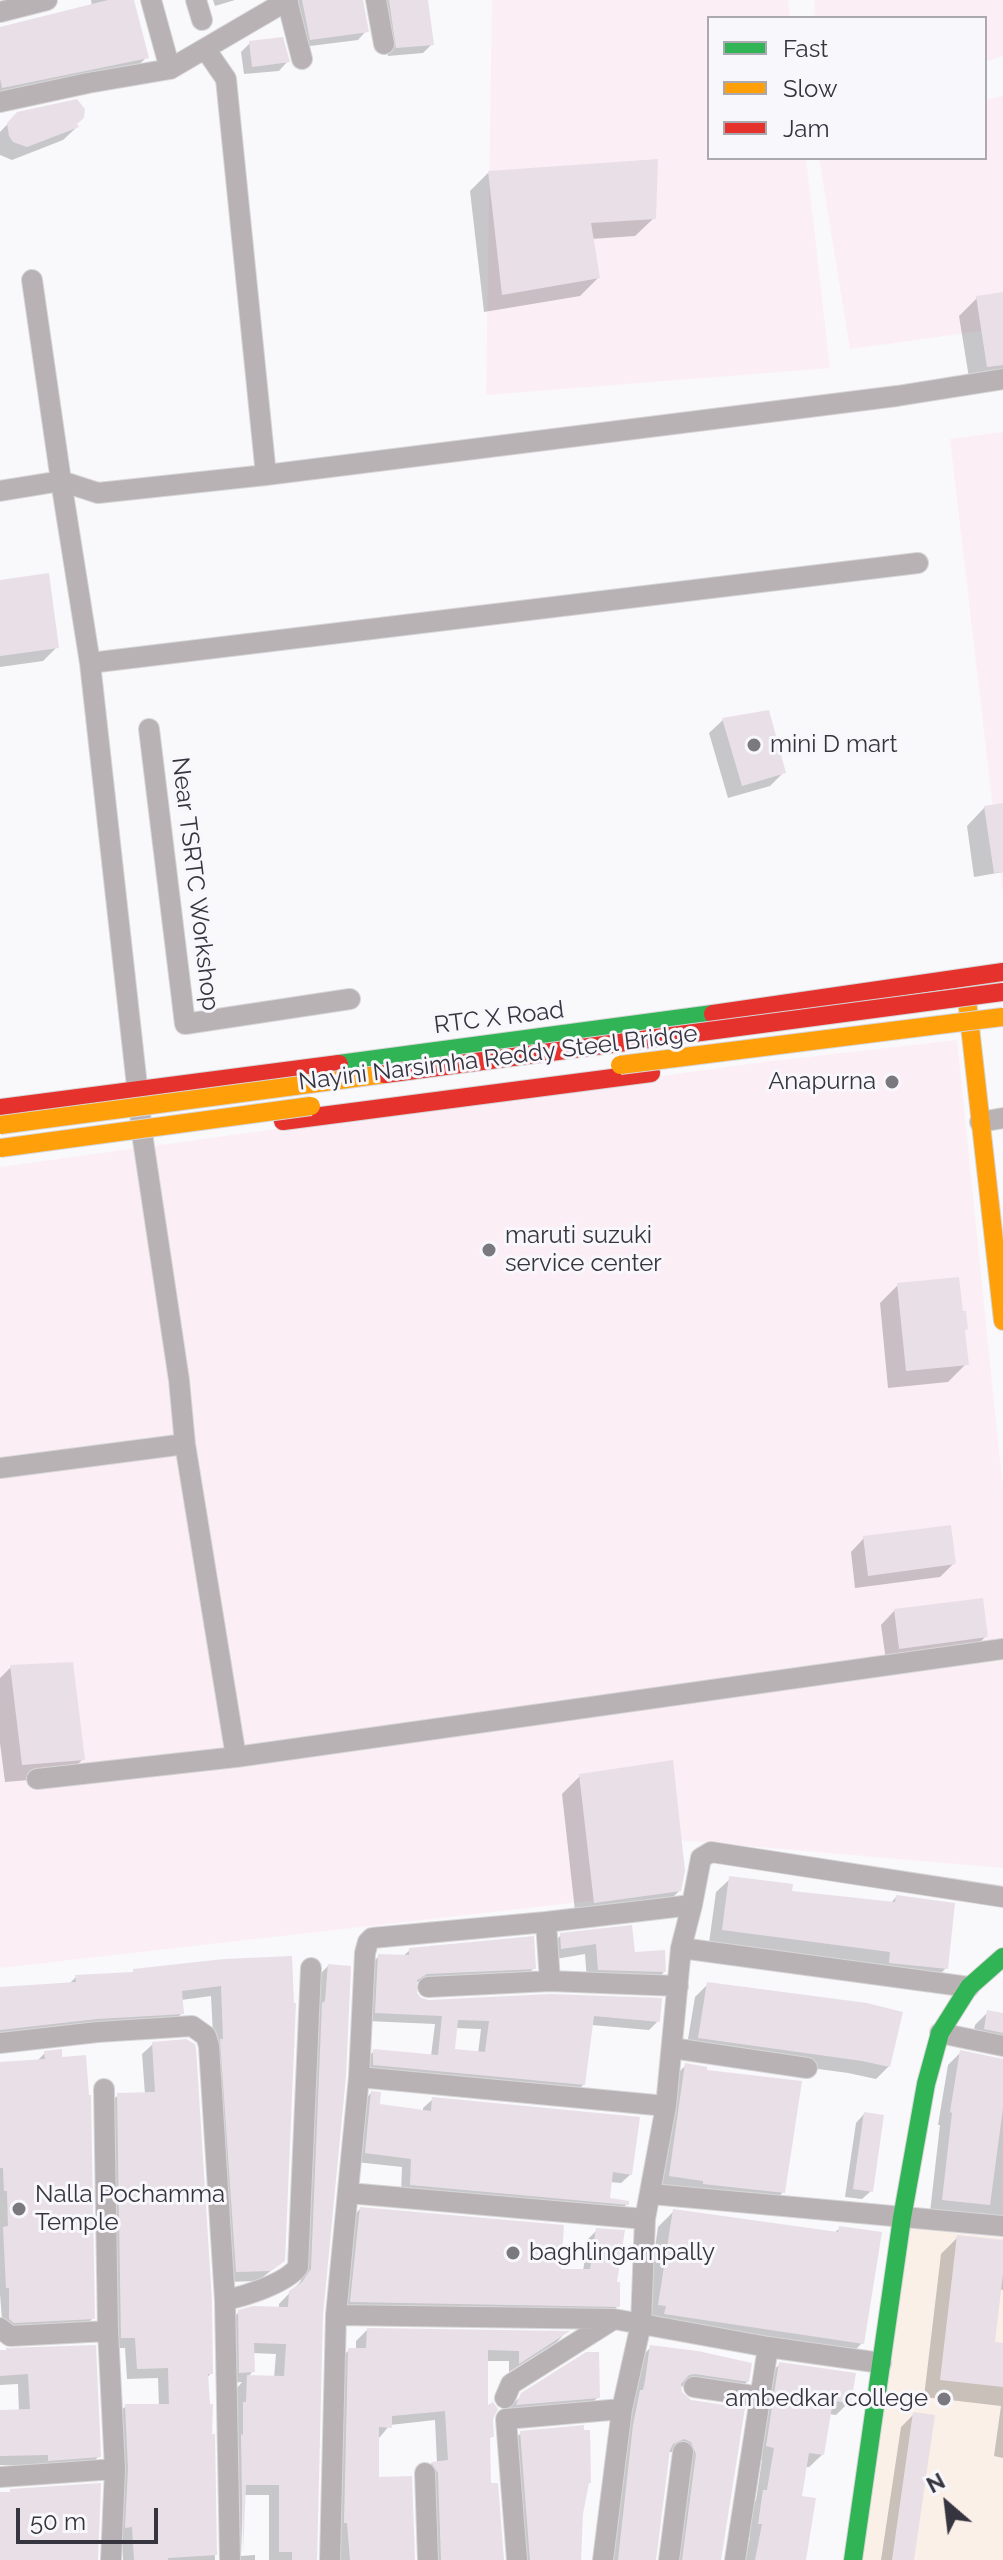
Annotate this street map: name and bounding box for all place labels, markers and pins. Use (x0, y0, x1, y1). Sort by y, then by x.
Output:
place label: mini D mart (770, 731, 898, 759)
marker: mini D mart (745, 736, 763, 754)
place label: Anapurna (768, 1068, 876, 1096)
marker: Anapurna (883, 1073, 901, 1091)
place label: maruti suzuki service center (505, 1222, 662, 1278)
marker: maruti suzuki service center (480, 1241, 498, 1259)
place label: Nalla Pochamma Temple (35, 2181, 225, 2237)
marker: Nalla Pochamma Temple (10, 2200, 28, 2218)
place label: baghlingampally (529, 2239, 715, 2267)
marker: baghlingampally (504, 2244, 522, 2262)
place label: ambedkar college (725, 2385, 928, 2413)
marker: ambedkar college (935, 2390, 953, 2408)

